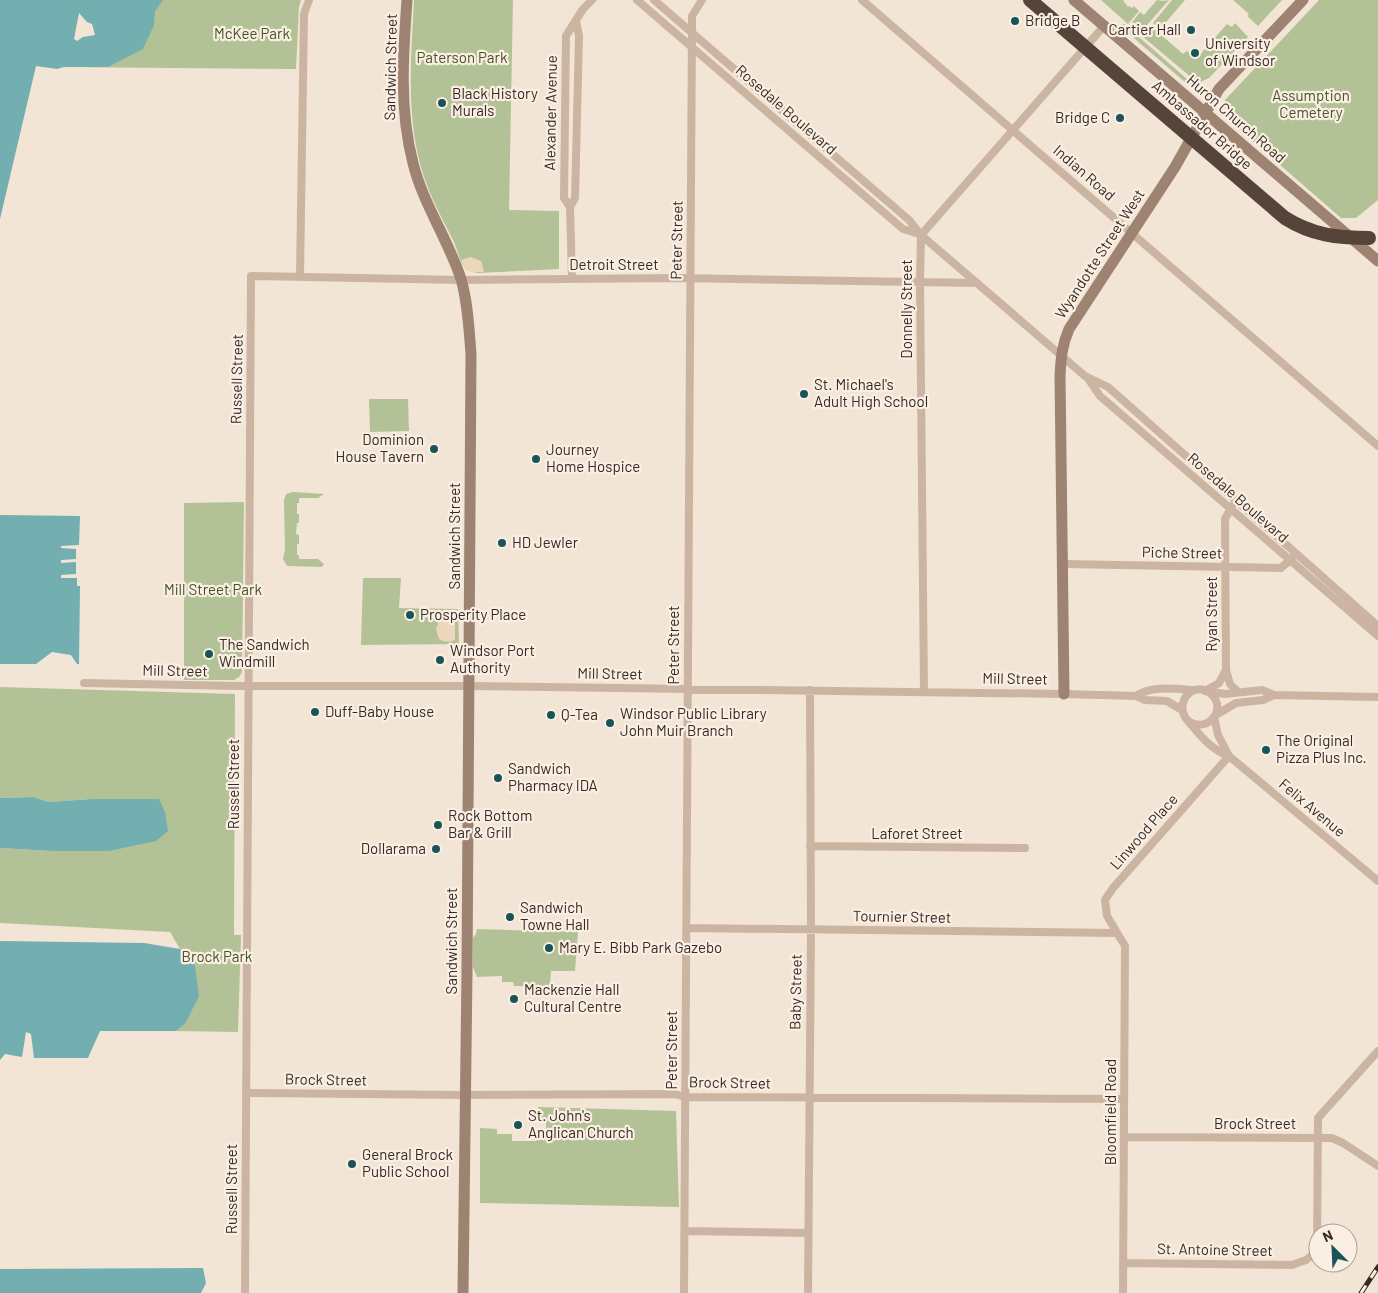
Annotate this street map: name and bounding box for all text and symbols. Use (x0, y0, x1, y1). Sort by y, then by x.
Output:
place label: Bridge B (1025, 11, 1080, 29)
street label: Sandwich Street (380, 13, 400, 121)
marker: Bridge B (1009, 15, 1021, 27)
place label: Cartier Hall (1109, 20, 1181, 38)
park label: McKee Park (214, 24, 290, 42)
marker: Cartier Hall (1185, 24, 1197, 36)
place label: University of Windsor (1205, 34, 1276, 69)
marker: University of Windsor (1189, 47, 1201, 59)
park label: Paterson Park (416, 48, 508, 66)
street label: Alexander Avenue (540, 55, 560, 171)
street label: Rosedale Boulevard (732, 60, 841, 158)
street label: Huron Church Road (1184, 70, 1290, 166)
street label: Ambassador Bridge (1149, 76, 1256, 173)
place label: Black History Murals (452, 84, 538, 119)
park label: Assumption Cemetery (1272, 86, 1350, 121)
marker: Black History Murals (436, 97, 448, 109)
place label: Bridge C (1055, 108, 1110, 126)
marker: Bridge C (1114, 112, 1126, 124)
street label: Indian Road (1050, 141, 1119, 204)
street label: Wyandotte Street West (1051, 186, 1148, 321)
street label: Peter Street (666, 200, 686, 280)
street label: Detroit Street (569, 255, 659, 273)
street label: Donnelly Street (897, 259, 915, 359)
street label: Russell Street (226, 334, 246, 424)
place label: St. Michael's Adult High School (814, 375, 928, 410)
marker: St. Michael's Adult High School (798, 388, 810, 400)
place label: Dominion House Tavern (335, 430, 424, 465)
place label: Journey Home Hospice (546, 440, 640, 475)
marker: Dominion House Tavern (428, 443, 440, 455)
street label: Rosedale Boulevard (1184, 448, 1293, 546)
marker: Journey Home Hospice (530, 453, 542, 465)
street label: Sandwich Street (445, 482, 463, 590)
place label: HD Jewler (512, 533, 579, 551)
marker: HD Jewler (496, 537, 508, 549)
street label: Piche Street (1142, 542, 1222, 562)
street label: Ryan Street (1202, 576, 1220, 652)
park label: Mill Street Park (164, 580, 262, 598)
place label: Prosperity Place (420, 605, 526, 623)
street label: Peter Street (664, 605, 682, 685)
marker: Prosperity Place (404, 609, 416, 621)
place label: The Sandwich Windmill (219, 635, 310, 670)
place label: Windsor Port Authority (450, 641, 535, 676)
marker: The Sandwich Windmill (203, 648, 215, 660)
marker: Windsor Port Authority (434, 654, 446, 666)
street label: Mill Street (142, 660, 208, 680)
street label: Mill Street (577, 663, 643, 683)
street label: Mill Street (982, 668, 1048, 688)
place label: Duff-Baby House (325, 702, 434, 720)
place label: Windsor Public Library John Muir Branch (620, 704, 767, 739)
place label: Q-Tea (561, 705, 598, 723)
marker: Duff-Baby House (309, 706, 321, 718)
marker: Q-Tea (545, 709, 557, 721)
marker: Windsor Public Library John Muir Branch (604, 717, 616, 729)
place label: The Original Pizza Plus Inc. (1276, 731, 1367, 766)
street label: Russell Street (224, 739, 242, 829)
marker: The Original Pizza Plus Inc. (1260, 744, 1272, 756)
place label: Sandwich Pharmacy IDA (508, 759, 598, 794)
marker: Sandwich Pharmacy IDA (492, 772, 504, 784)
street label: Felix Avenue (1276, 774, 1349, 840)
street label: Linwood Place (1106, 790, 1181, 873)
place label: Rock Bottom Bar & Grill (448, 806, 532, 841)
marker: Rock Bottom Bar & Grill (432, 819, 444, 831)
street label: Laforet Street (871, 824, 963, 842)
place label: Dollarama (361, 839, 426, 857)
marker: Dollarama (430, 843, 442, 855)
street label: Sandwich Street (442, 887, 460, 995)
place label: Sandwich Towne Hall (520, 898, 590, 933)
street label: Tournier Street (853, 906, 951, 926)
marker: Sandwich Towne Hall (504, 911, 516, 923)
place label: Mary E. Bibb Park Gazebo (559, 938, 722, 956)
marker: Mary E. Bibb Park Gazebo (543, 942, 555, 954)
park label: Brock Park (182, 947, 253, 965)
street label: Baby Street (785, 954, 805, 1030)
place label: Mackenzie Hall Cultural Centre (524, 980, 622, 1015)
marker: Mackenzie Hall Cultural Centre (508, 993, 520, 1005)
street label: Peter Street (662, 1010, 680, 1090)
street label: Bloomfield Road (1101, 1059, 1119, 1165)
street label: Brock Street (285, 1069, 367, 1089)
street label: Brock Street (689, 1072, 771, 1092)
place label: St. John's Anglican Church (528, 1106, 634, 1141)
street label: Brock Street (1214, 1114, 1296, 1132)
marker: St. John's Anglican Church (512, 1119, 524, 1131)
street label: Russell Street (222, 1144, 240, 1234)
place label: General Brock Public School (362, 1145, 453, 1180)
marker: General Brock Public School (346, 1158, 358, 1170)
north arrow (1308, 1223, 1358, 1273)
text: N (1320, 1226, 1335, 1245)
street label: St. Antoine Street (1157, 1239, 1273, 1259)

